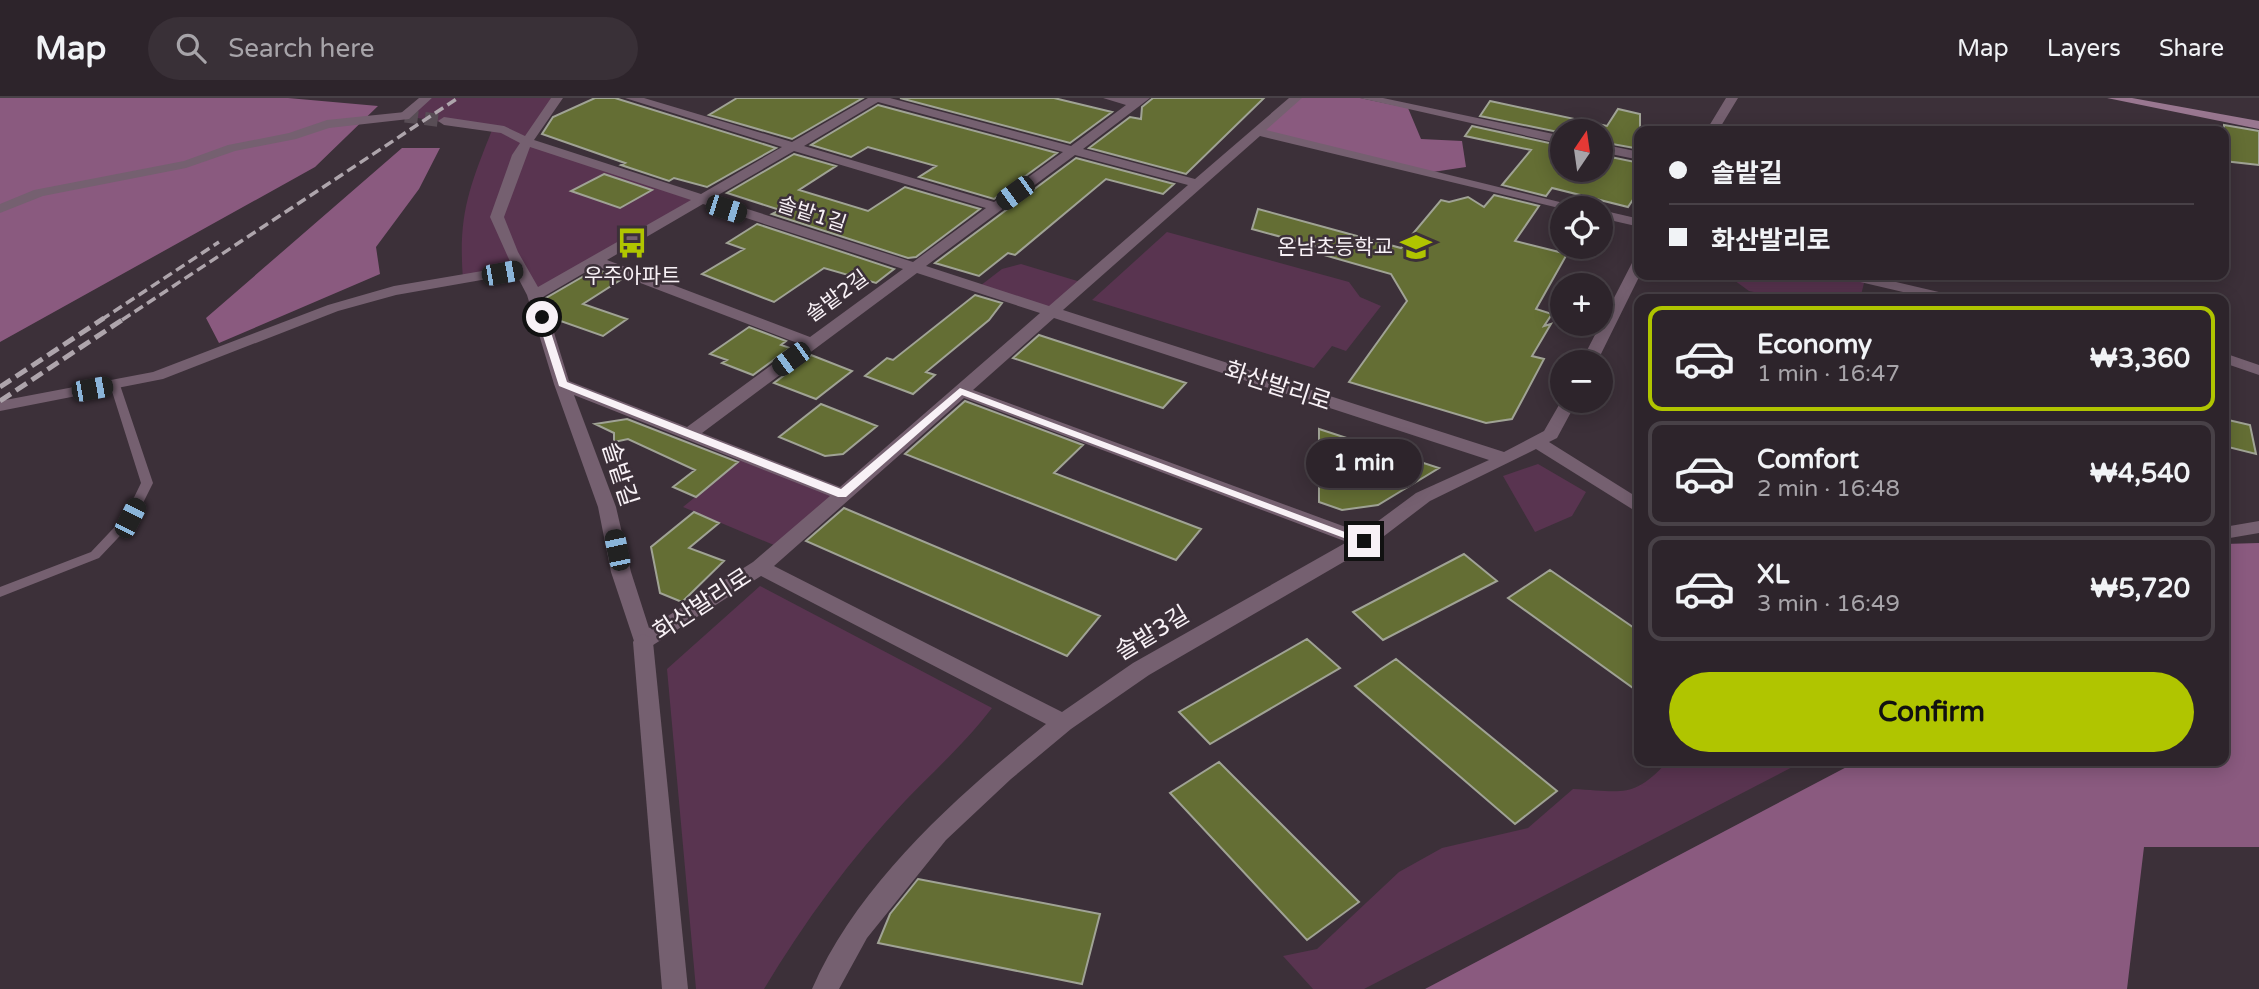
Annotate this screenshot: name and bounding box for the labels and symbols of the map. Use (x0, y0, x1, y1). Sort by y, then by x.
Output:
north arrow (1550, 119, 1614, 182)
car (992, 172, 1039, 214)
street label: 솔밭1길 (774, 192, 850, 237)
car (703, 193, 750, 225)
bus stop icon: 우주아파트 (615, 226, 649, 260)
school or university icon: 온남초등학교 (1399, 230, 1433, 264)
place label: 온남초등학교 (1277, 235, 1393, 260)
car (480, 259, 525, 287)
place label: 우주아파트 (584, 264, 680, 289)
street label: 솔밭2길 (801, 265, 873, 327)
route start (526, 301, 558, 333)
car (768, 338, 815, 380)
street label: 화산발리로 (1221, 356, 1335, 417)
car (70, 375, 115, 403)
street label: 솔밭길 (595, 438, 644, 510)
callout: 1 min (1306, 440, 1422, 488)
car (112, 495, 149, 541)
route end (1348, 525, 1380, 557)
car (603, 527, 632, 573)
street label: 화산발리로 (648, 562, 756, 647)
street label: 솔밭3길 (1110, 600, 1195, 667)

